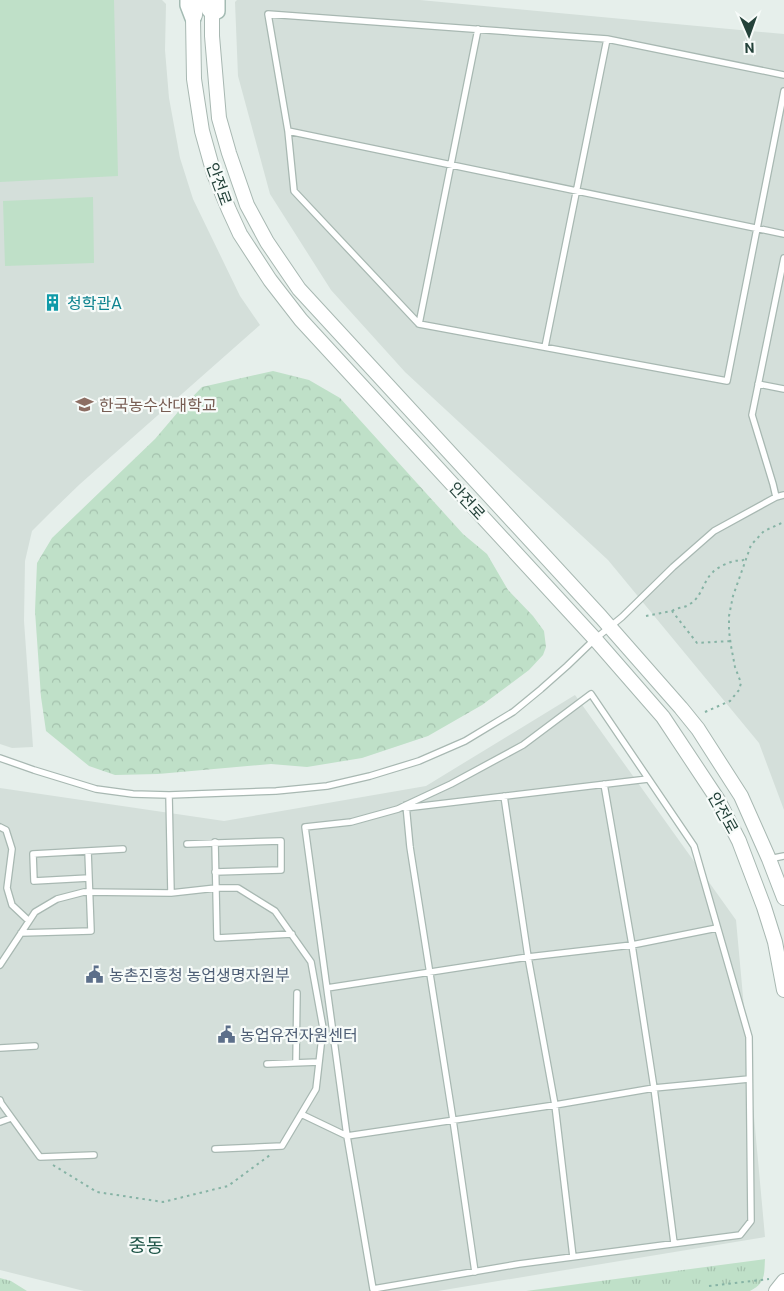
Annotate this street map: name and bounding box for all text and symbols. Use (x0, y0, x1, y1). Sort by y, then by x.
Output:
north arrow (724, 10, 774, 60)
text: N (744, 40, 755, 56)
street label: 안전로 (203, 160, 236, 208)
building icon: 청학관A (43, 293, 63, 313)
place label: 청학관A (67, 294, 122, 313)
school or university icon: 한국농수산대학교 (75, 395, 95, 415)
place label: 한국농수산대학교 (99, 396, 217, 415)
street label: 안전로 (445, 478, 489, 524)
street label: 안전로 (704, 789, 742, 837)
public building icon: 농촌진흥청 농업생명자원부 (85, 965, 105, 985)
place label: 농촌진흥청 농업생명자원부 (109, 966, 290, 985)
public building icon: 농업유전자원센터 (216, 1025, 236, 1045)
place label: 농업유전자원센터 (240, 1026, 358, 1045)
district label: 중동 (129, 1234, 163, 1257)

